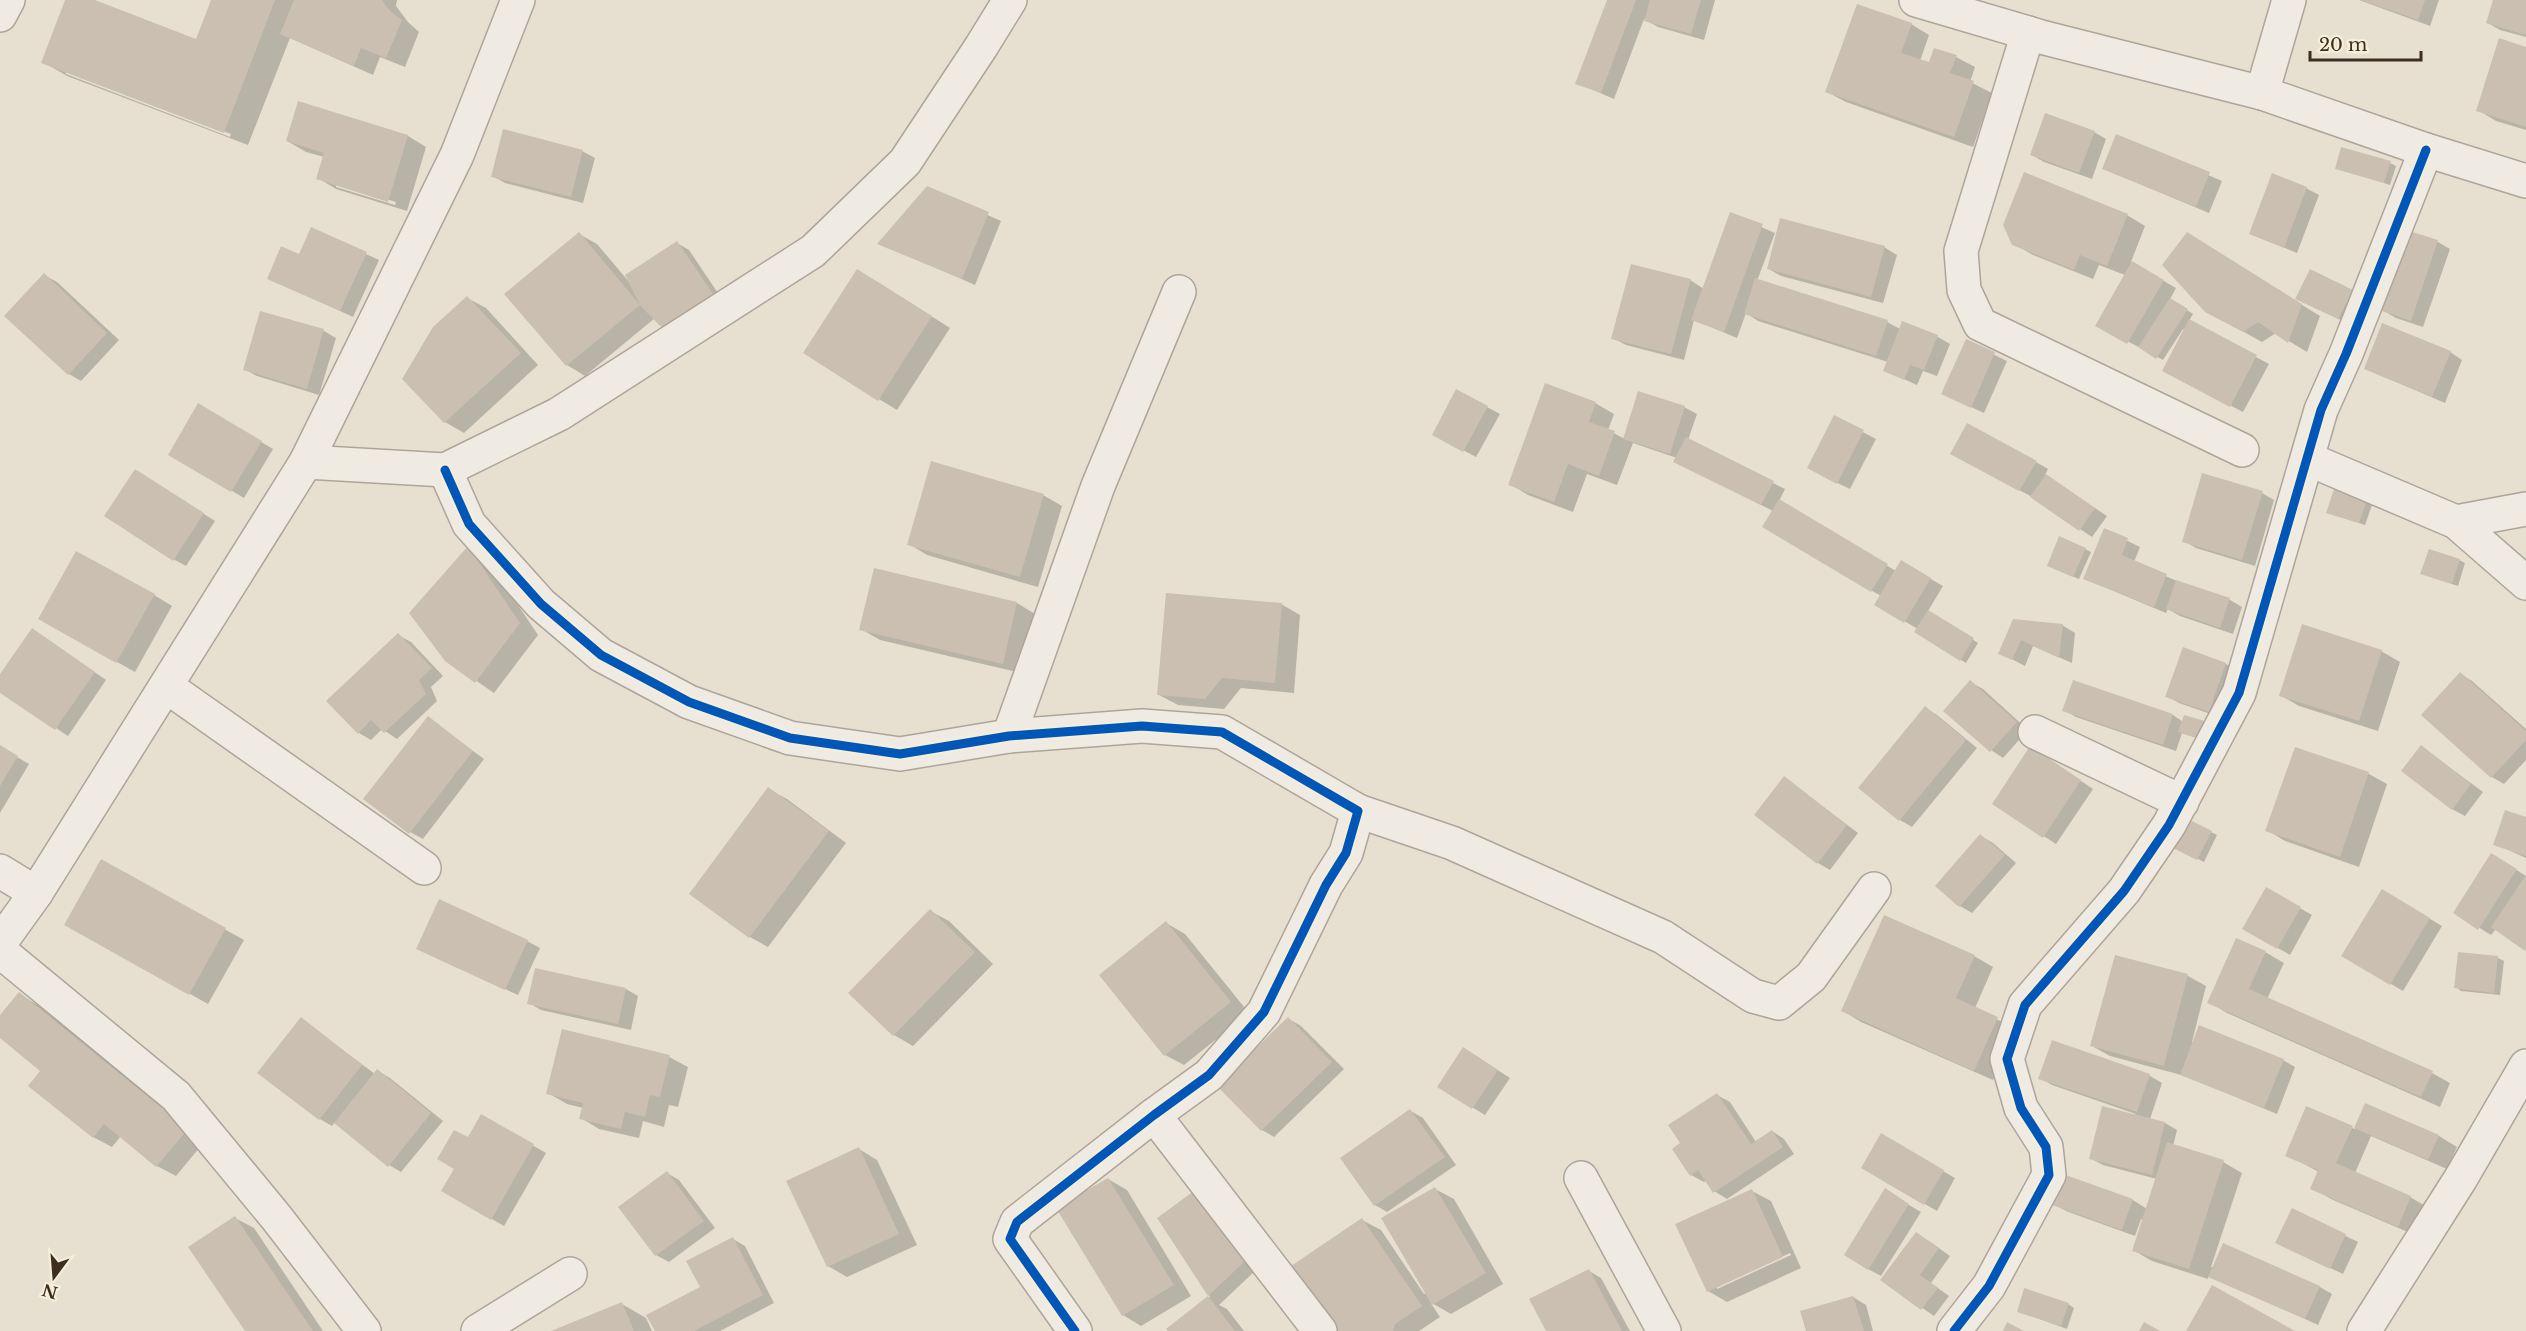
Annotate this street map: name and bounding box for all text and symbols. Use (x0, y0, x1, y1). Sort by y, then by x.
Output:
scale bar (2310, 24, 2421, 62)
text: 20 m (2319, 34, 2367, 56)
north arrow (24, 1247, 84, 1307)
text: N (40, 1280, 60, 1303)

